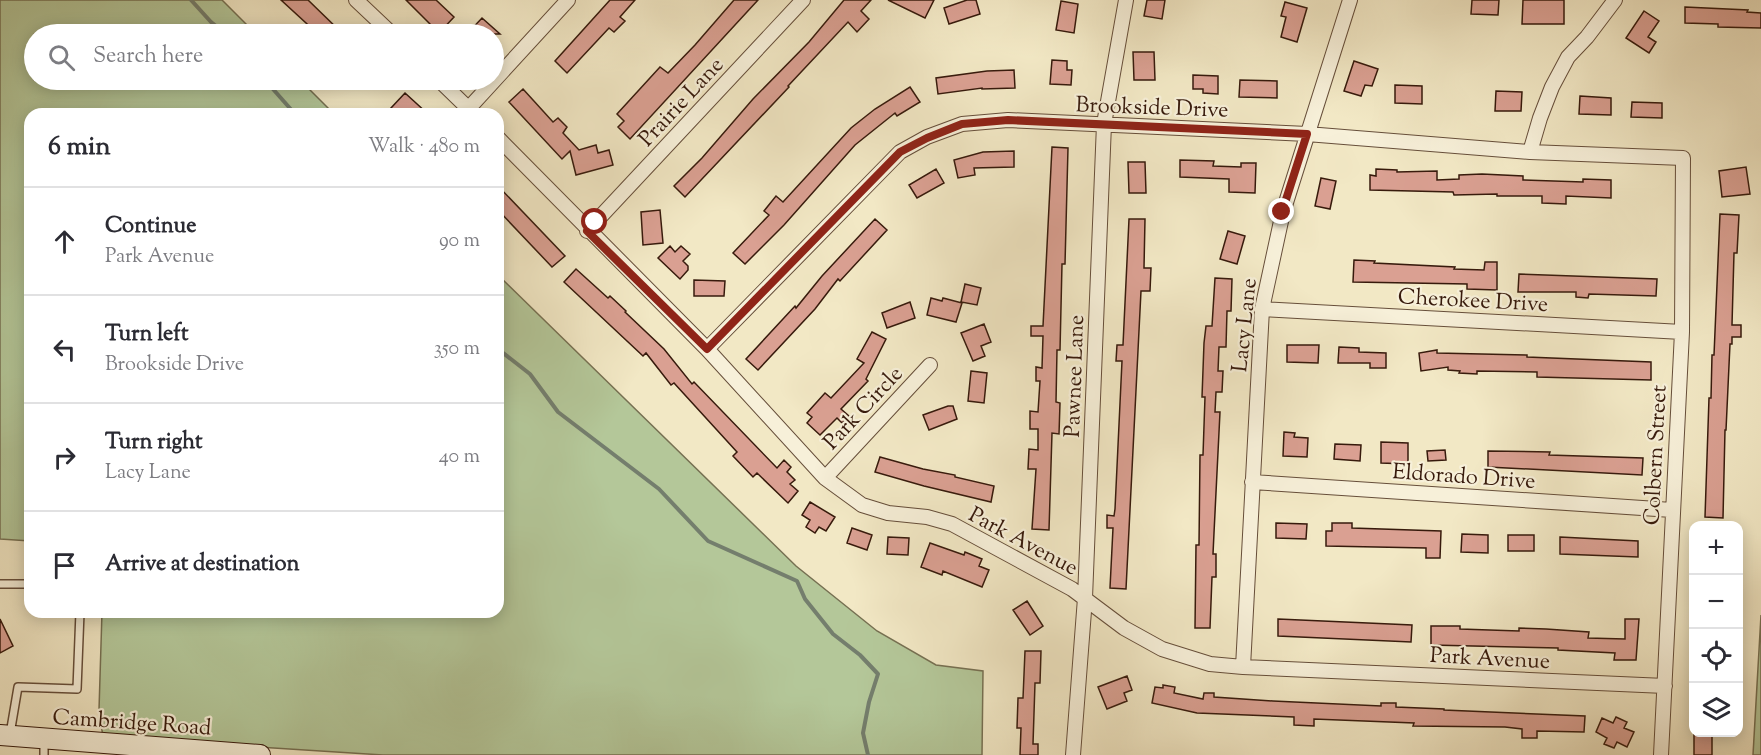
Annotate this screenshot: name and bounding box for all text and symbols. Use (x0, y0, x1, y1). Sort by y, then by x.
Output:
search box (24, 24, 504, 90)
icon: search (45, 41, 78, 74)
text: Search here (93, 41, 203, 73)
street label: Prairie Lane (632, 51, 732, 155)
street label: Brookside Drive (1075, 90, 1229, 128)
text: 6 min (48, 129, 111, 166)
text: Walk · 480 m (368, 133, 480, 162)
route end (1268, 198, 1294, 224)
route start (581, 208, 607, 234)
text: Continue (105, 211, 196, 243)
icon: ahead (48, 225, 81, 258)
text: 90 m (439, 227, 480, 256)
text: Park Avenue (105, 243, 214, 272)
street label: Lacy Lane (1225, 277, 1267, 374)
street label: Cherokee Drive (1397, 282, 1549, 322)
street label: Pawnee Lane (1058, 314, 1094, 438)
text: Turn left (105, 319, 188, 351)
icon: left (48, 333, 81, 366)
text: 350 m (434, 335, 480, 364)
text: Brookside Drive (105, 351, 244, 380)
street label: Park Circle (817, 360, 912, 458)
street label: Colbern Street (1637, 384, 1677, 526)
text: Turn right (105, 427, 202, 459)
icon: right (48, 441, 81, 474)
text: 40 m (439, 443, 480, 472)
street label: Eldorado Drive (1391, 457, 1536, 499)
text: Lacy Lane (105, 459, 191, 488)
street label: Park Avenue (962, 500, 1083, 585)
map controls (1689, 521, 1743, 737)
button: + (1689, 521, 1743, 575)
icon: arrive (48, 549, 81, 582)
text: Arrive at destination (105, 549, 300, 581)
button: − (1689, 575, 1743, 629)
button: locate (1689, 629, 1743, 683)
street label: Park Avenue (1429, 641, 1551, 679)
button: layers (1689, 683, 1743, 737)
street label: Cambridge Road (51, 702, 212, 746)

